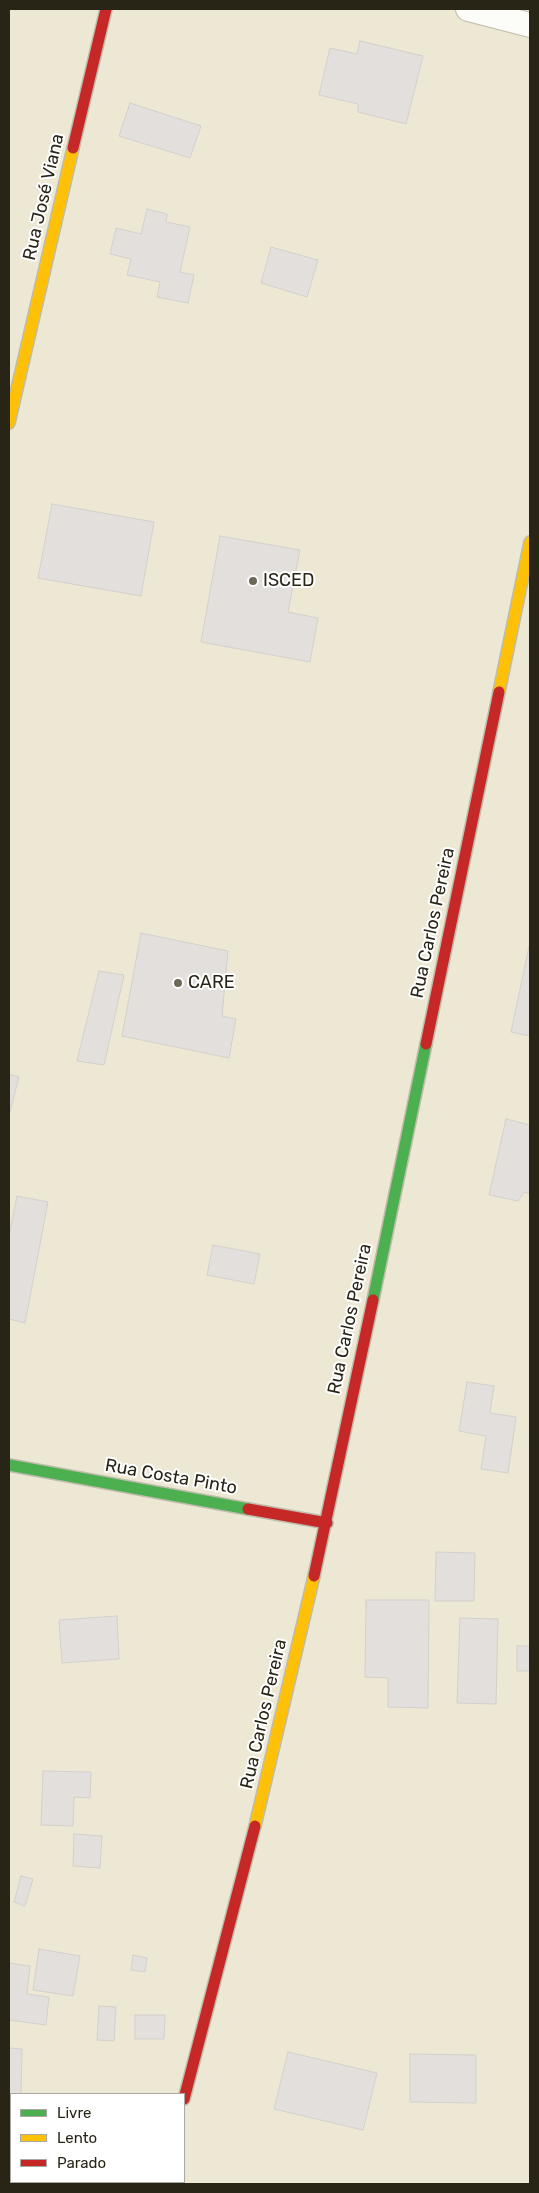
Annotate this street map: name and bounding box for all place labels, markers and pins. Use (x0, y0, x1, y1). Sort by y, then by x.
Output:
place label: ISCED (263, 570, 314, 592)
marker: ISCED (247, 575, 259, 587)
place label: CARE (188, 972, 235, 994)
marker: CARE (172, 977, 184, 989)

